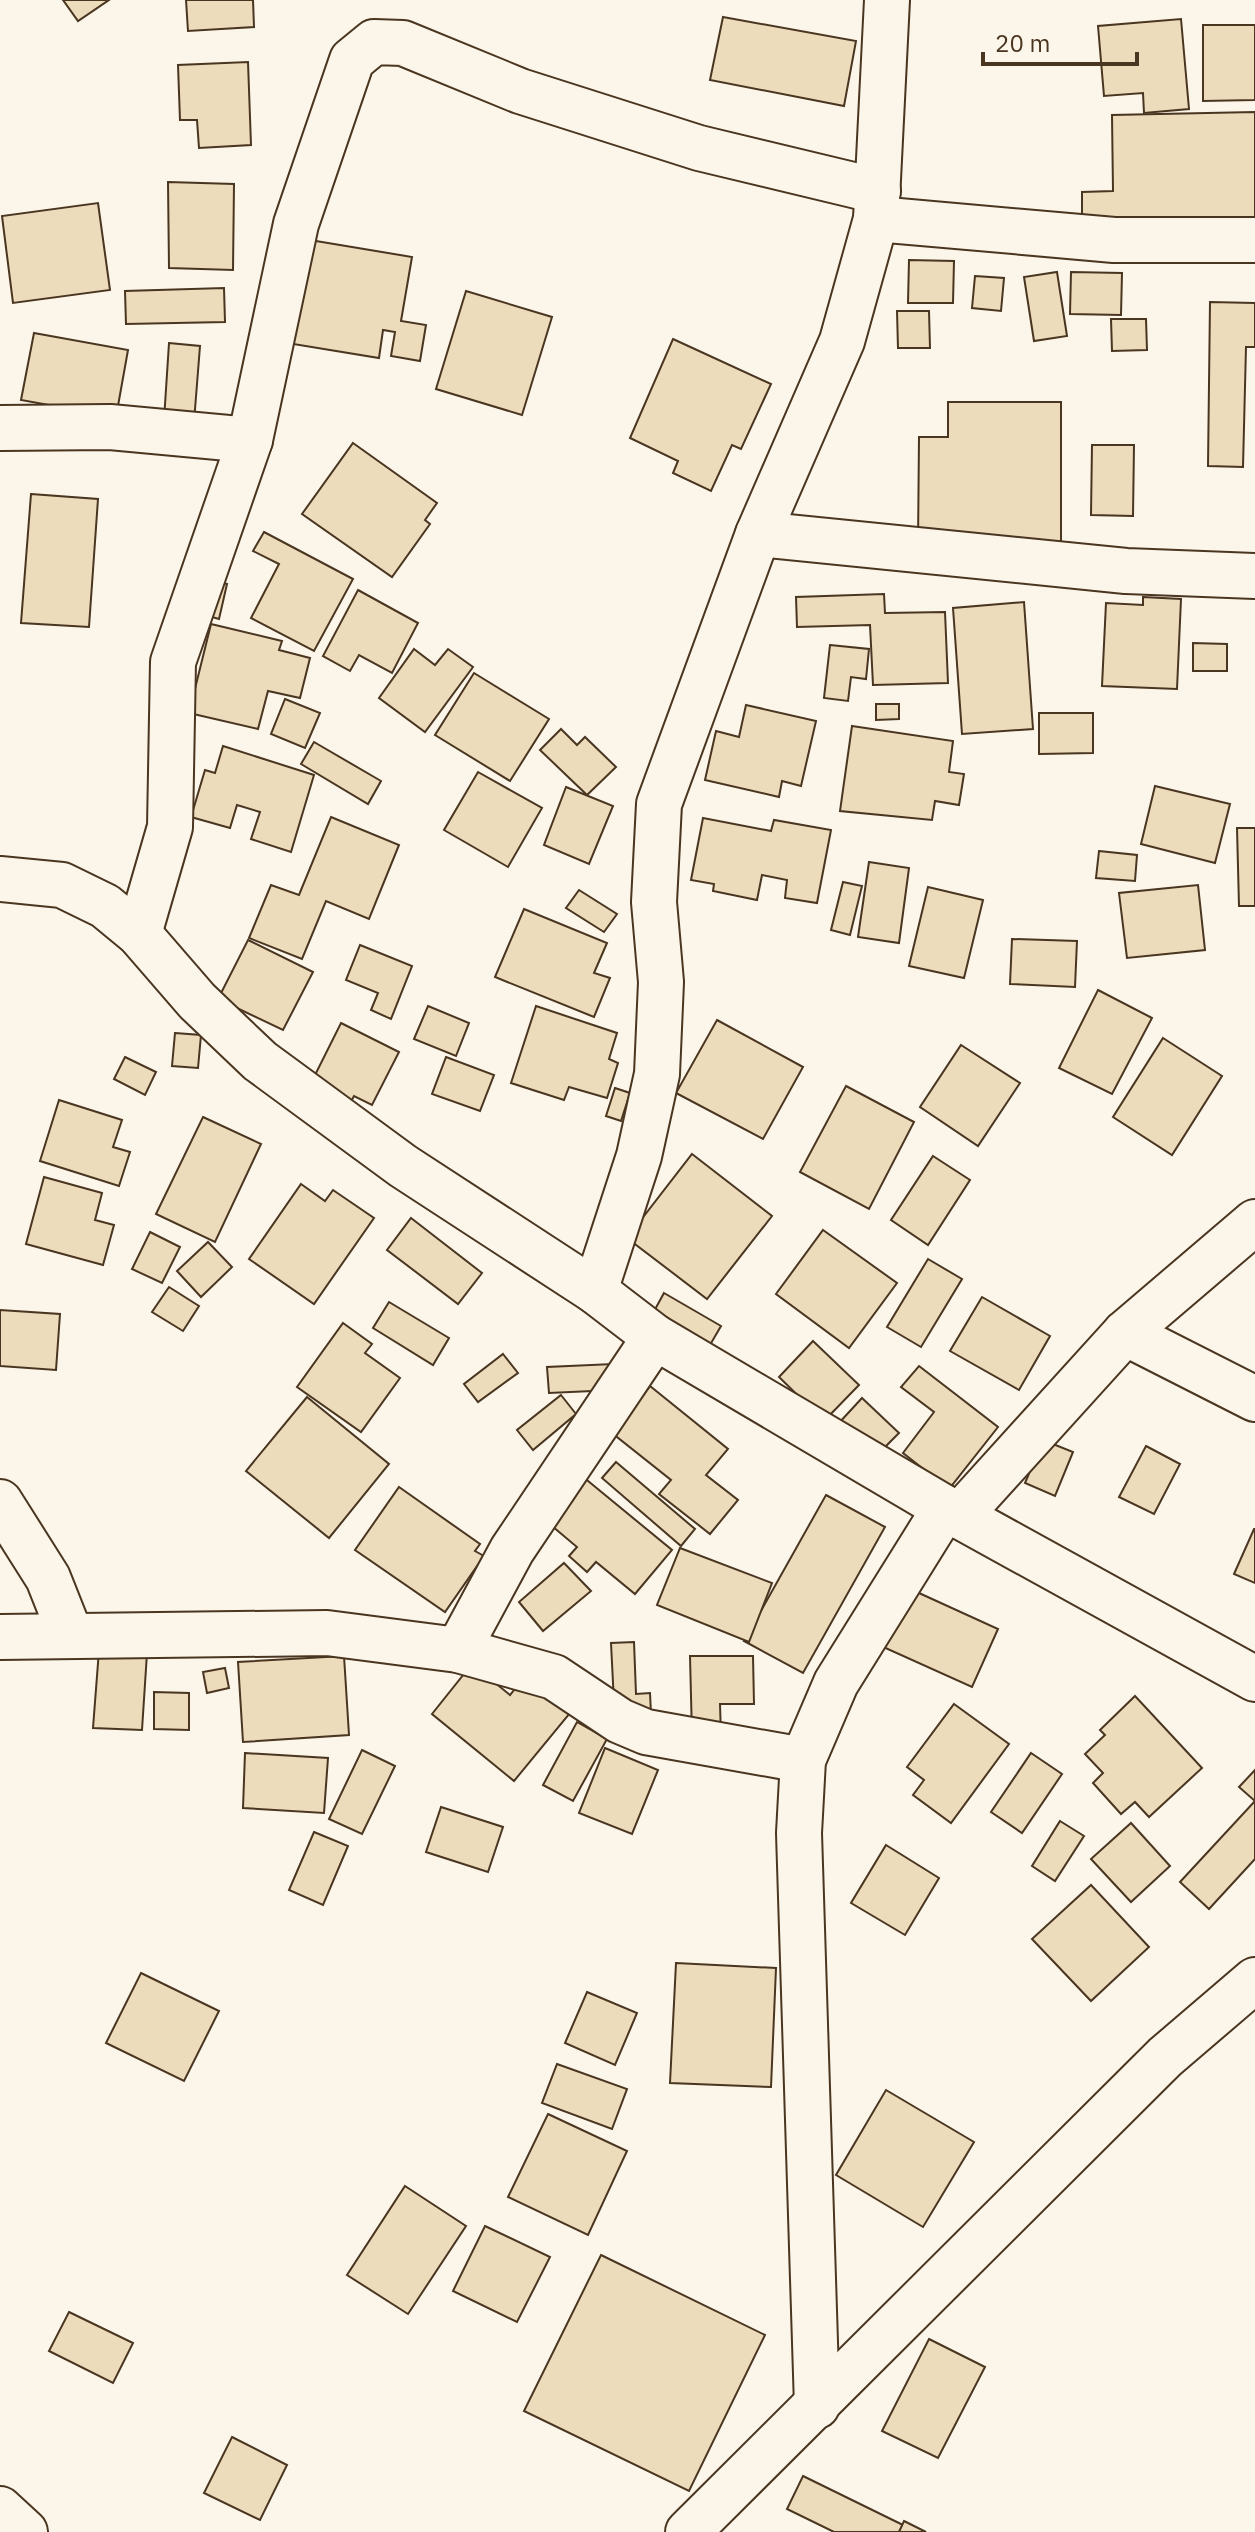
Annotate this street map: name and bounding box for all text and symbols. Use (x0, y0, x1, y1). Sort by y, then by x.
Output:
scale bar (983, 16, 1137, 66)
text: 20 m (995, 27, 1050, 59)

